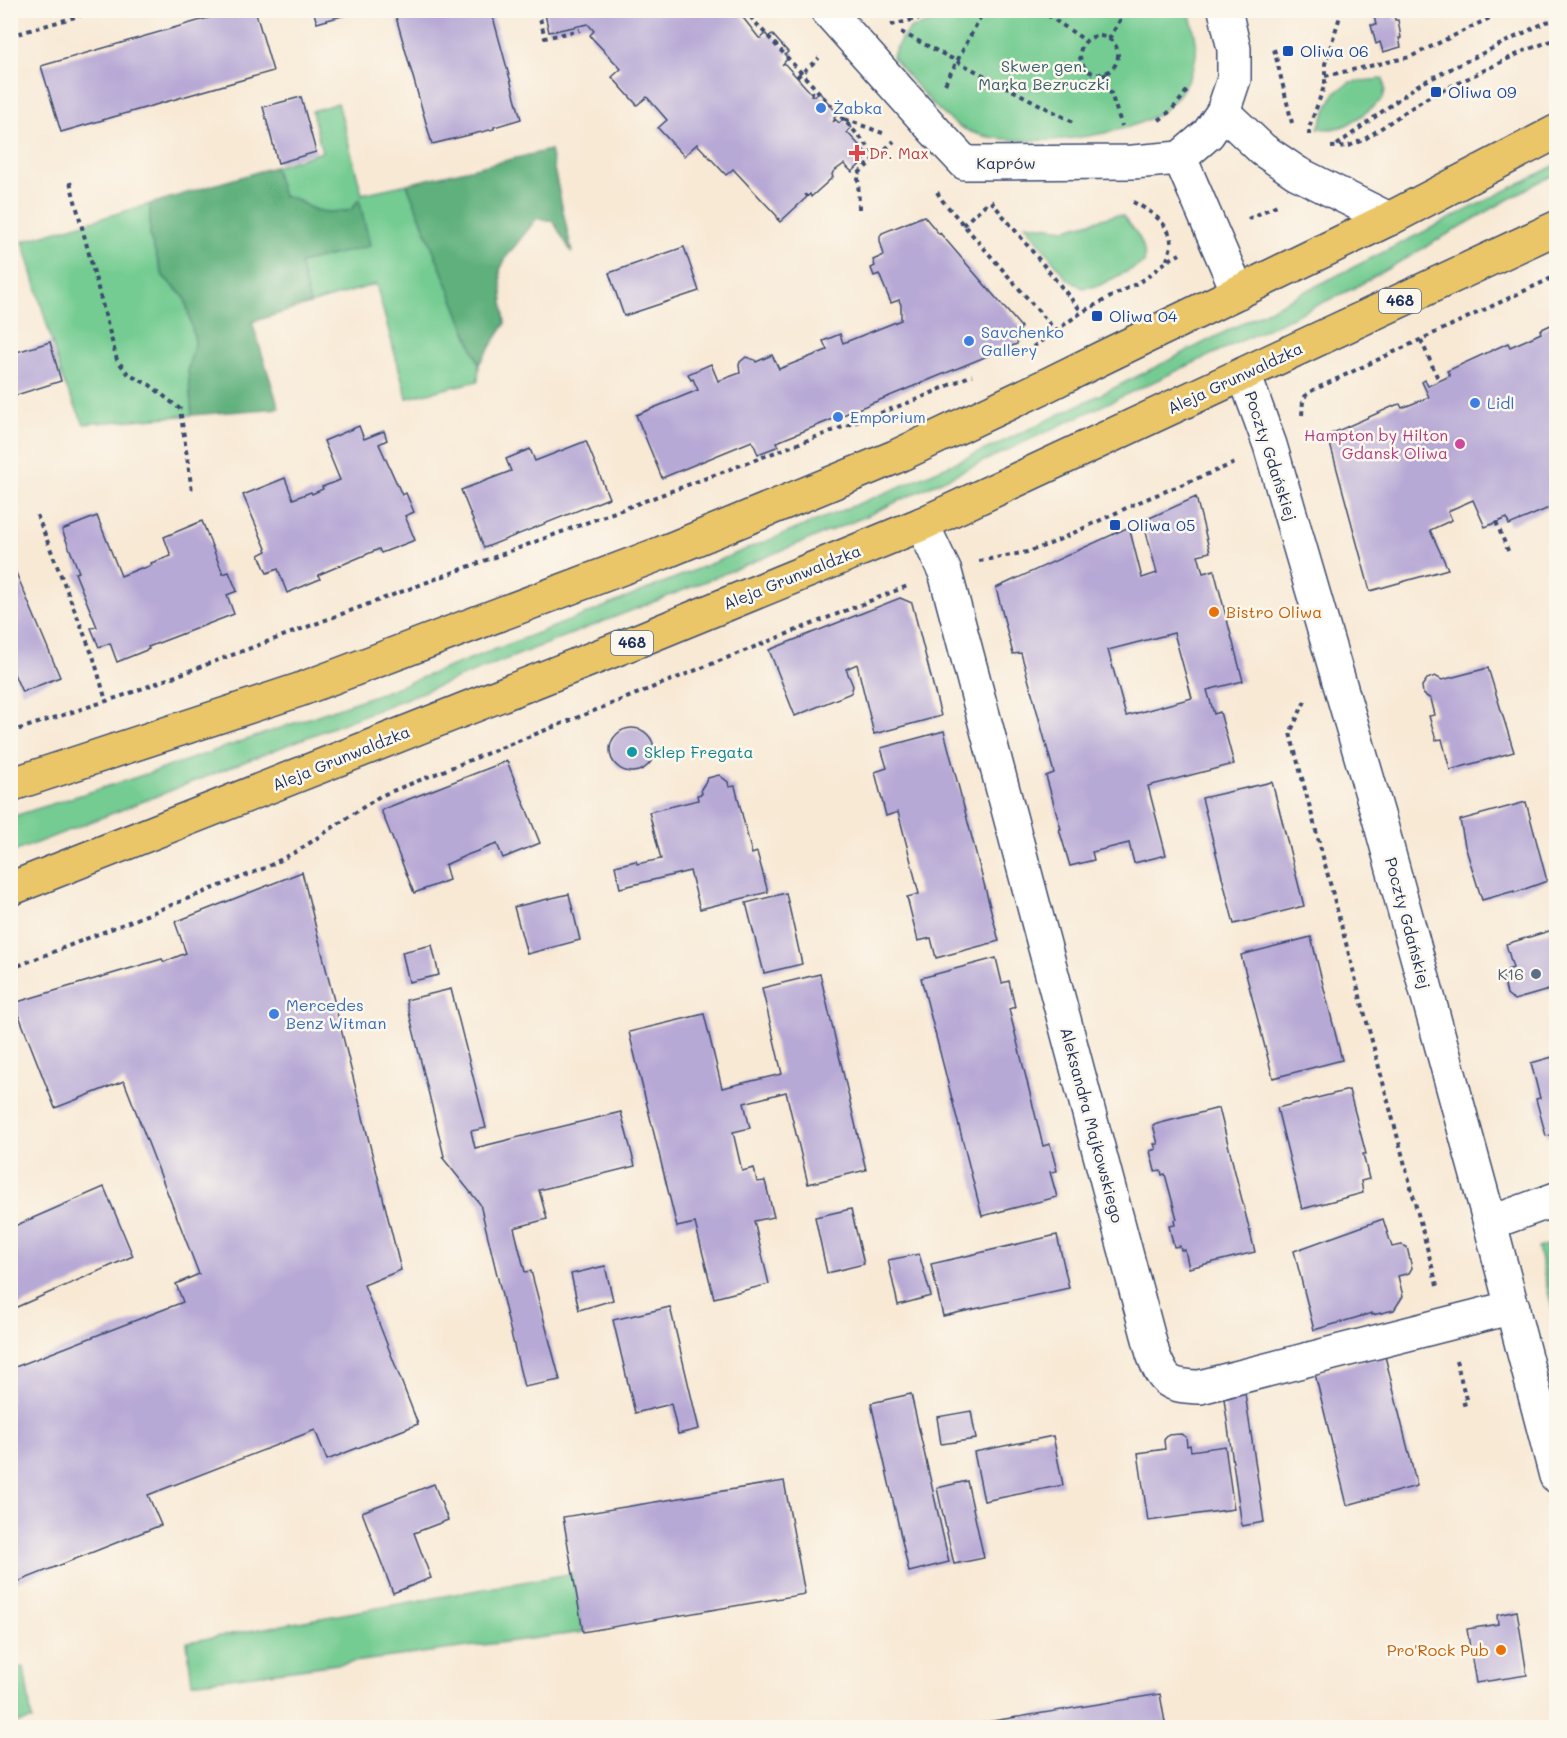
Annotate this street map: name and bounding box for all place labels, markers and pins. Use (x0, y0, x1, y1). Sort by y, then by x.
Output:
place label: Oliwa 06 (1300, 40, 1369, 61)
marker: Oliwa 06 (1281, 44, 1295, 58)
place label: Oliwa 09 (1448, 81, 1516, 102)
marker: Oliwa 09 (1429, 85, 1443, 99)
place label: Żabka (833, 97, 882, 118)
marker: Żabka (814, 101, 828, 115)
place label: Dr. Max (869, 142, 929, 163)
marker: Dr. Max (850, 146, 864, 160)
place label: Oliwa 04 (1109, 305, 1178, 326)
marker: Oliwa 04 (1090, 309, 1104, 323)
place label: Savchenko Gallery (981, 321, 1064, 360)
marker: Savchenko Gallery (962, 334, 976, 348)
place label: Lidl (1487, 392, 1514, 413)
marker: Lidl (1468, 396, 1482, 410)
place label: Emporium (850, 406, 926, 427)
marker: Emporium (831, 410, 845, 424)
place label: Hampton by Hilton Gdansk Oliwa (1304, 424, 1448, 463)
marker: Hampton by Hilton Gdansk Oliwa (1453, 437, 1467, 451)
place label: Oliwa 05 (1127, 514, 1195, 535)
marker: Oliwa 05 (1108, 518, 1122, 532)
place label: Bistro Oliwa (1226, 601, 1322, 622)
marker: Bistro Oliwa (1207, 605, 1221, 619)
place label: Sklep Fregata (644, 741, 754, 762)
marker: Sklep Fregata (625, 745, 639, 759)
place label: K16 (1497, 963, 1524, 984)
marker: K16 (1529, 967, 1543, 981)
place label: Mercedes Benz Witman (286, 994, 386, 1033)
marker: Mercedes Benz Witman (267, 1007, 281, 1021)
place label: Pro'Rock Pub (1387, 1639, 1489, 1660)
marker: Pro'Rock Pub (1494, 1643, 1508, 1657)

